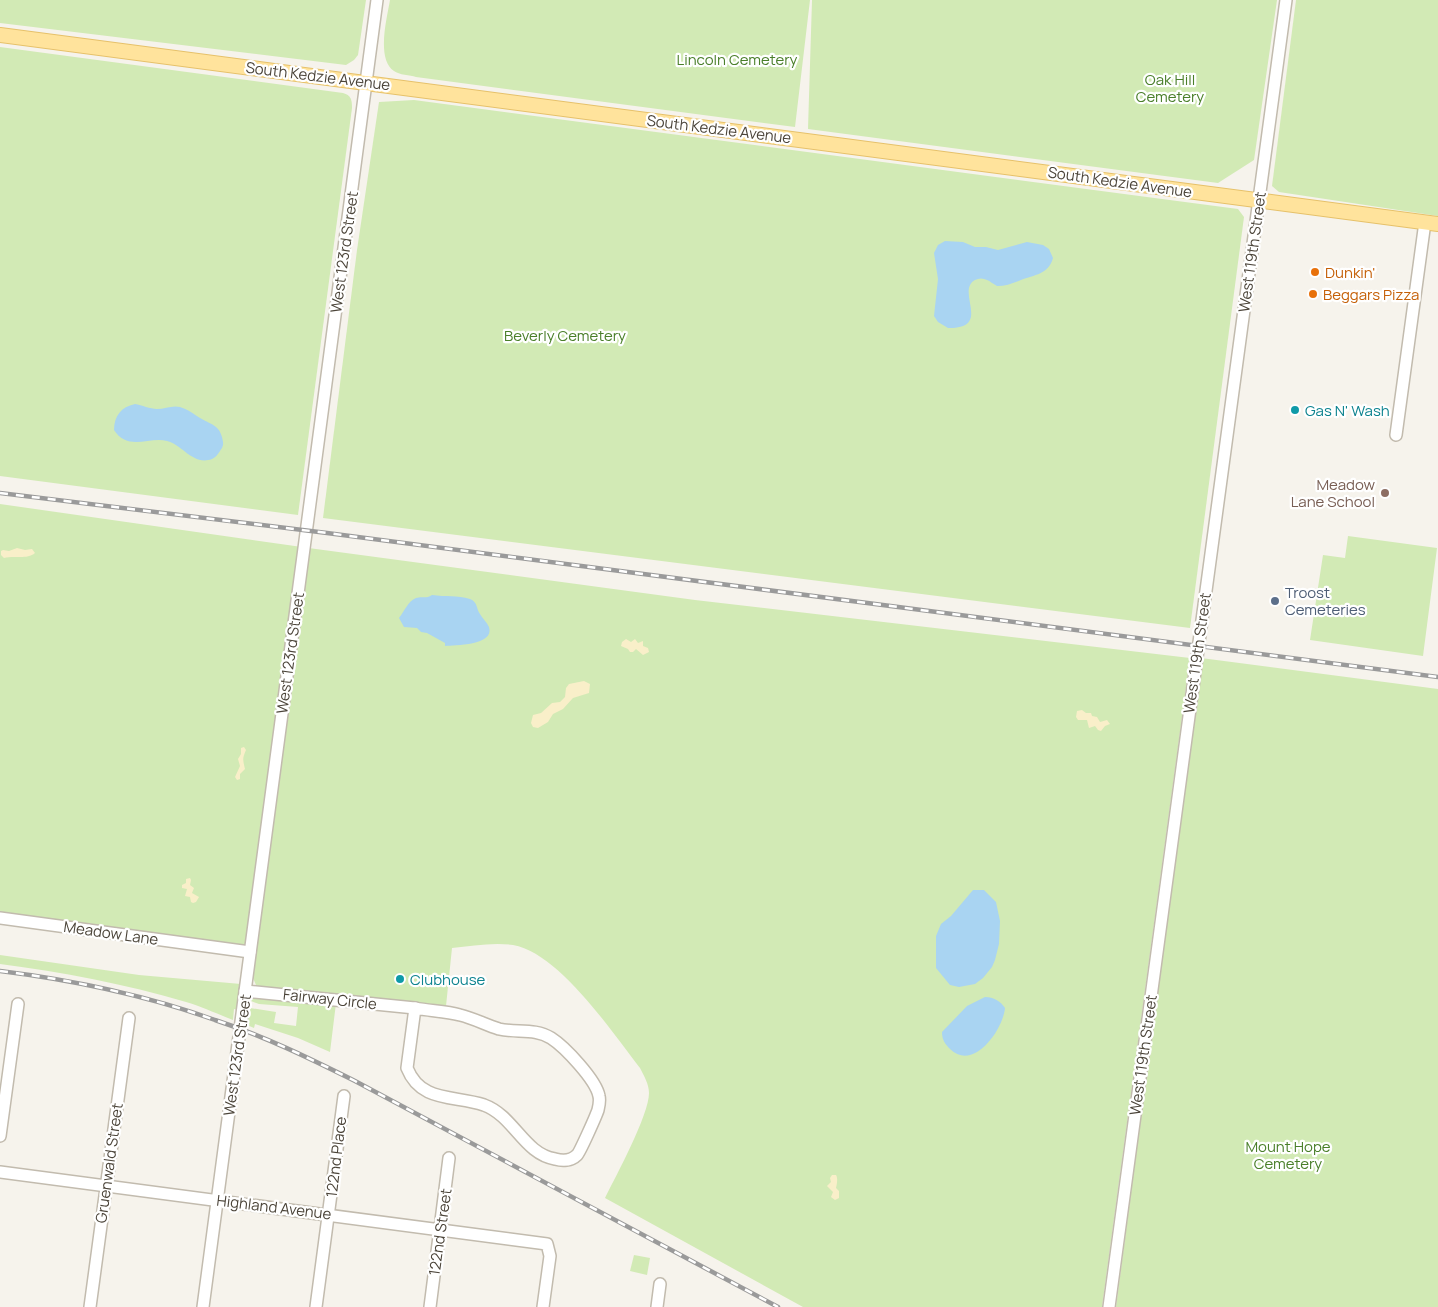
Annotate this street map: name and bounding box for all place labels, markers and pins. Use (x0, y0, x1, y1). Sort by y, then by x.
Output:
place label: Dunkin' (1325, 262, 1375, 283)
marker: Dunkin' (1309, 266, 1321, 278)
place label: Beggars Pizza (1323, 284, 1419, 305)
marker: Beggars Pizza (1307, 288, 1319, 300)
place label: Gas N' Wash (1305, 400, 1390, 421)
marker: Gas N' Wash (1289, 404, 1301, 416)
place label: Meadow Lane School (1291, 474, 1375, 512)
marker: Meadow Lane School (1379, 487, 1391, 499)
place label: Troost Cemeteries (1285, 582, 1366, 620)
marker: Troost Cemeteries (1269, 595, 1281, 607)
place label: Clubhouse (410, 969, 486, 990)
marker: Clubhouse (394, 973, 406, 985)

